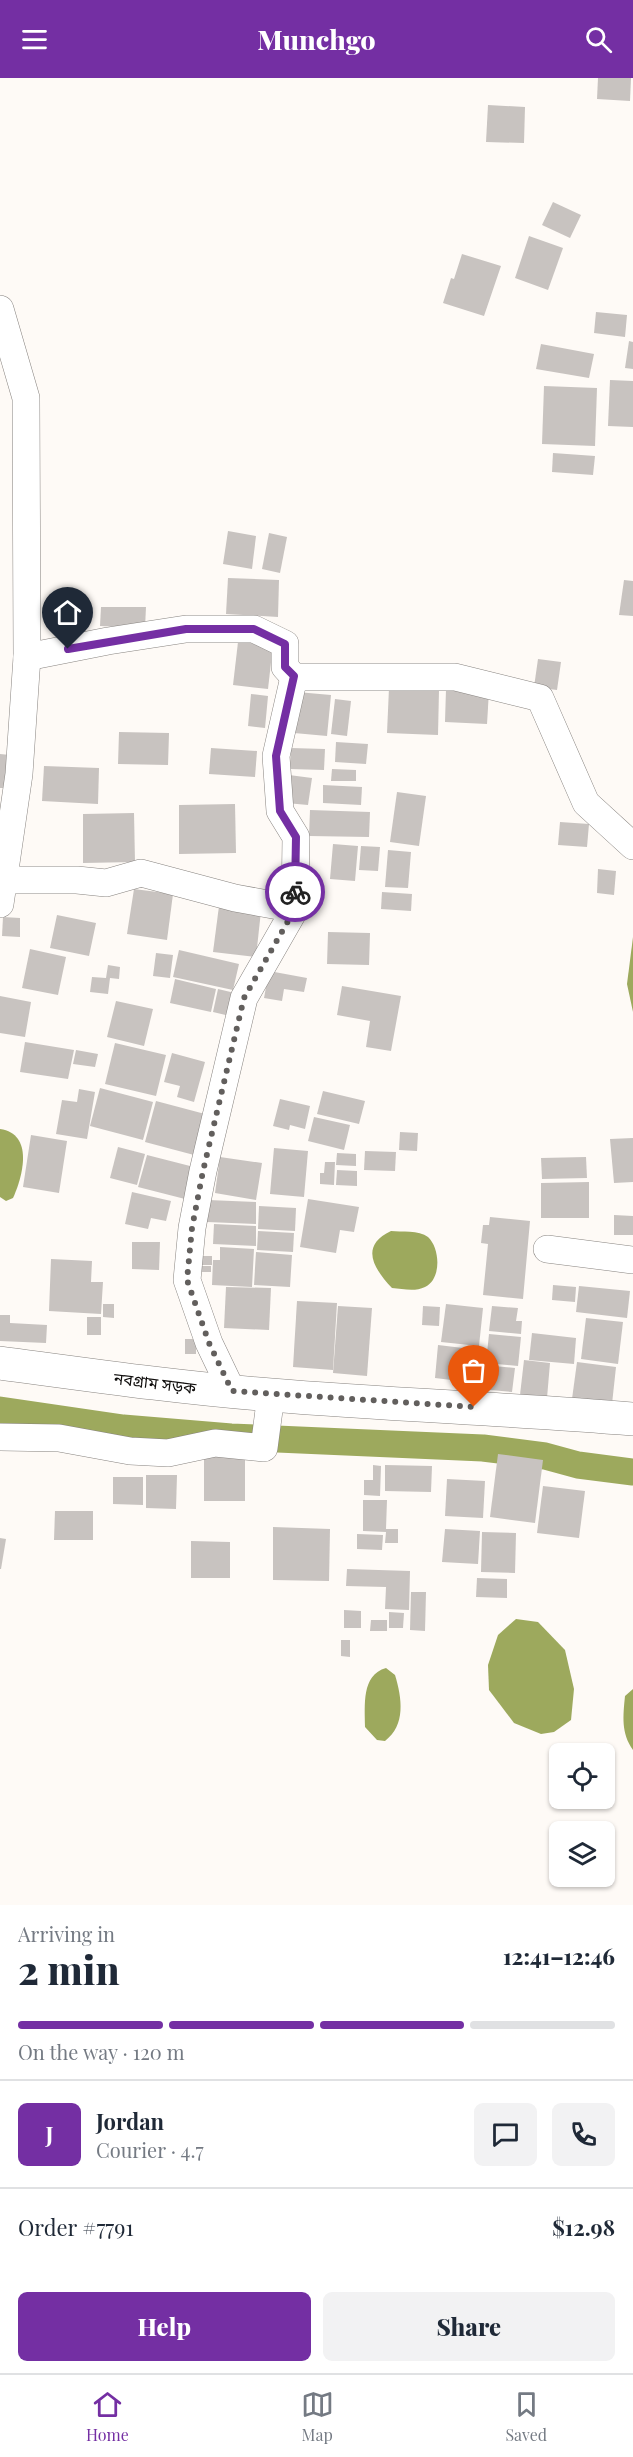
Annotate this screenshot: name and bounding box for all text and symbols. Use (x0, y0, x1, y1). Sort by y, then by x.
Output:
text: Munchgo (257, 21, 376, 57)
icon: menu (18, 23, 51, 56)
icon: search (582, 23, 615, 56)
pin (42, 587, 93, 649)
icon: home (51, 596, 84, 629)
courier (265, 862, 325, 922)
icon: bike (279, 876, 312, 909)
pin (448, 1345, 499, 1407)
icon: bag (457, 1354, 490, 1387)
street label: নবগ্রাম সড়ক (112, 1367, 198, 1398)
map controls (549, 1743, 615, 1887)
button: locate (549, 1743, 615, 1809)
button: layers (549, 1821, 615, 1887)
text: Arriving in (18, 1920, 115, 1947)
text: 12:41–12:46 (503, 1941, 615, 1971)
text: 2 min (18, 1943, 120, 1995)
text: On the way · 120 m (18, 2038, 185, 2065)
button: chat (474, 2103, 537, 2166)
button: phone (552, 2103, 615, 2166)
text: Jordan (96, 2106, 164, 2136)
text: J (45, 2119, 54, 2149)
text: Courier · 4.7 (96, 2136, 204, 2163)
text: Order #7791 (18, 2212, 134, 2242)
text: $12.98 (552, 2212, 615, 2242)
button: Help (18, 2292, 311, 2361)
button: Share (323, 2292, 615, 2361)
tab: Home (86, 2388, 129, 2445)
tab: Map (301, 2388, 334, 2445)
tab: Saved (505, 2388, 547, 2445)

